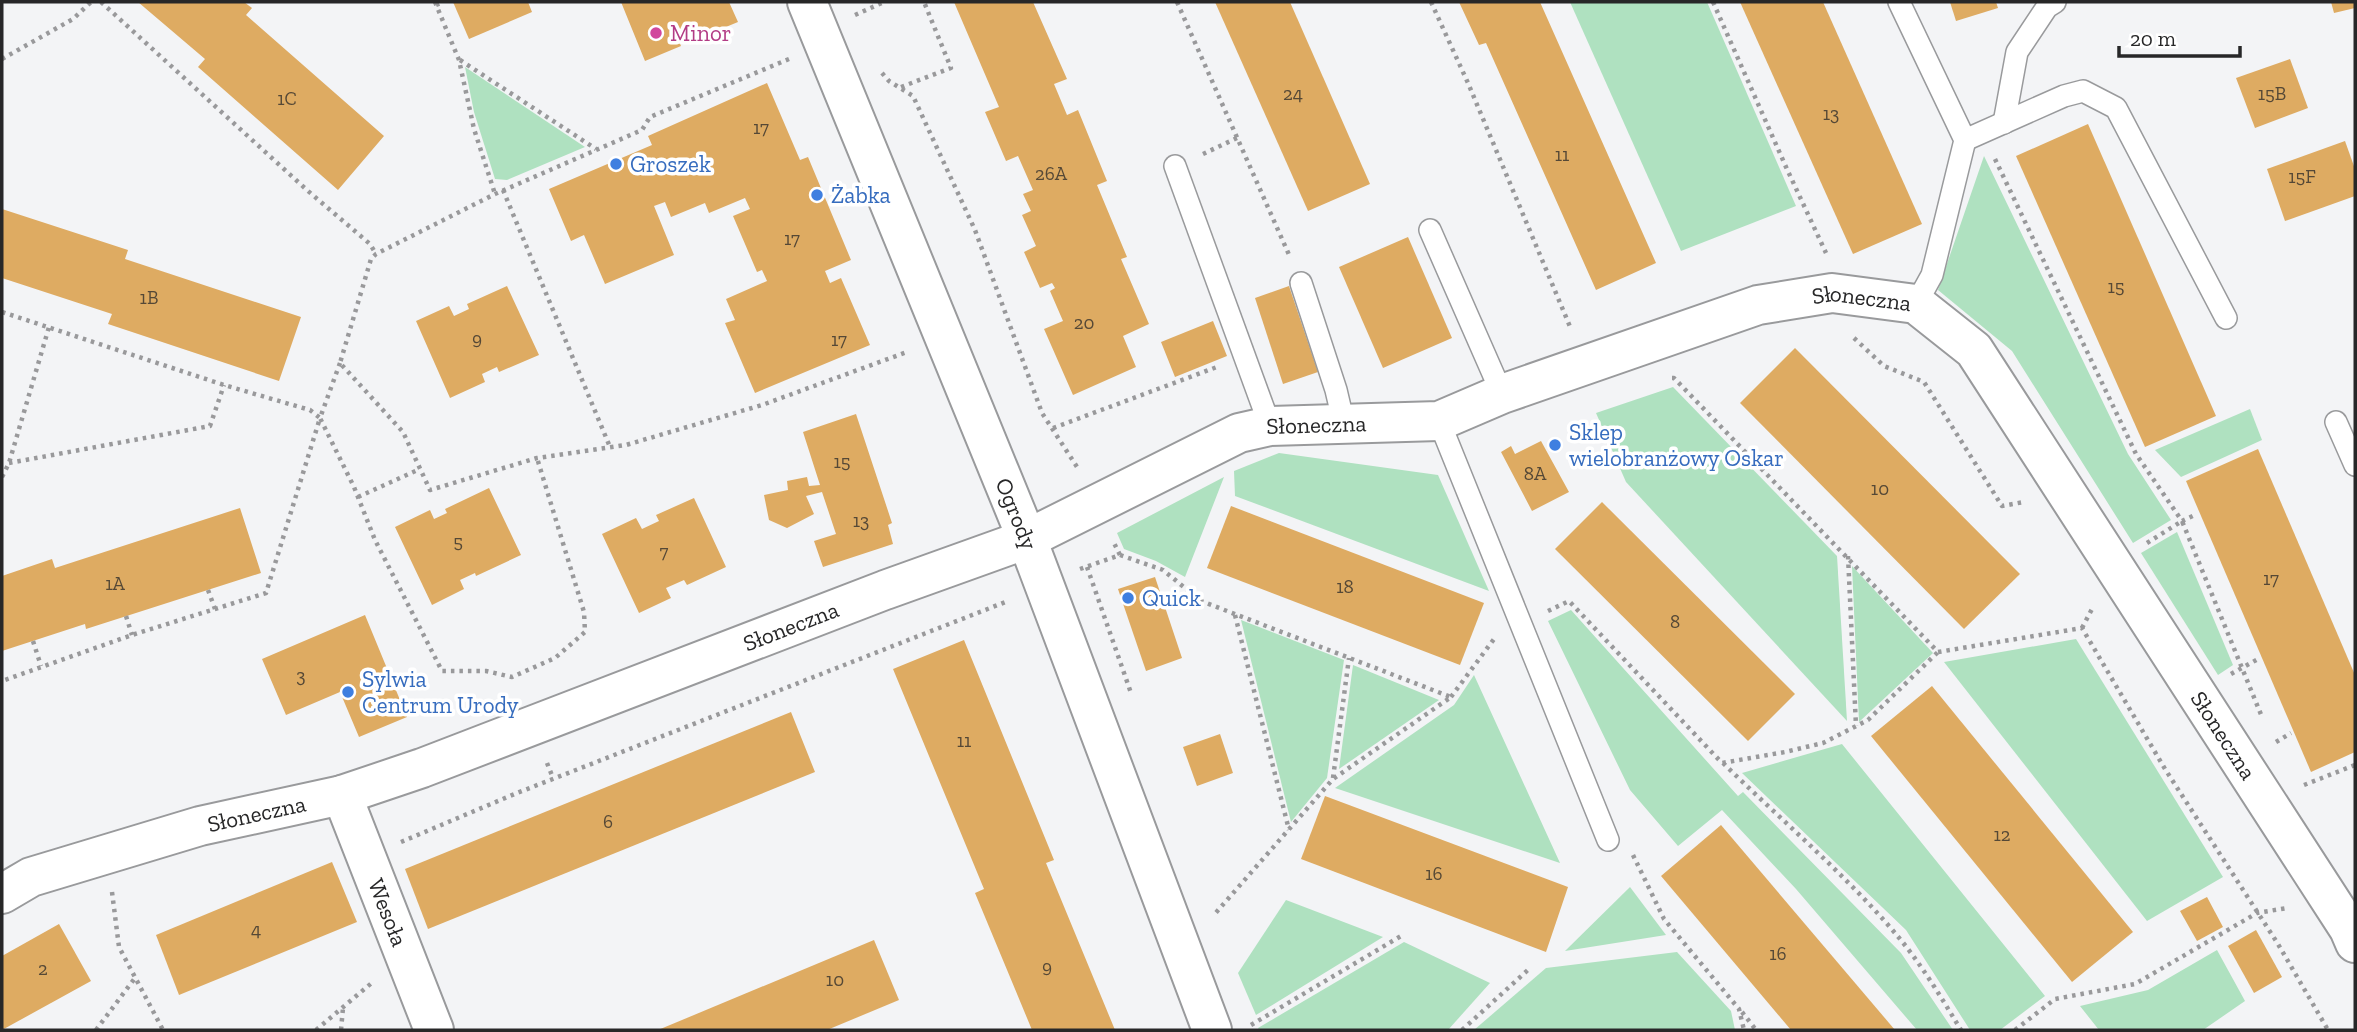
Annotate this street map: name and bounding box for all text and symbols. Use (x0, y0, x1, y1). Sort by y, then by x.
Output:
scale bar (2119, 14, 2240, 58)
place label: Minor (670, 19, 731, 47)
marker: Minor (648, 25, 664, 41)
text: 20 m (2130, 26, 2176, 51)
house number: 24 (1283, 82, 1303, 105)
house number: 15B (2258, 82, 2286, 105)
house number: 1C (277, 87, 297, 110)
house number: 13 (1823, 102, 1839, 125)
house number: 17 (753, 116, 769, 139)
house number: 11 (1555, 143, 1569, 166)
place label: Groszek (630, 150, 711, 178)
marker: Groszek (608, 156, 624, 172)
house number: 26A (1035, 162, 1068, 185)
house number: 15F (2288, 165, 2316, 188)
place label: Żabka (831, 181, 891, 209)
marker: Żabka (809, 187, 825, 203)
house number: 17 (784, 227, 800, 250)
house number: 15 (2107, 275, 2125, 298)
street label: Słoneczna (1810, 279, 1913, 317)
house number: 1B (140, 286, 158, 309)
house number: 20 (1074, 311, 1094, 334)
house number: 9 (472, 327, 482, 350)
house number: 17 (831, 328, 847, 351)
street label: Słoneczna (1266, 409, 1367, 440)
place label: Sklep wielobranżowy Oskar (1569, 418, 1784, 472)
marker: Sklep wielobranżowy Oskar (1547, 437, 1563, 453)
house number: 15 (833, 450, 851, 473)
house number: 8A (1524, 462, 1547, 485)
street label: Ogrody (989, 474, 1044, 554)
house number: 10 (1871, 477, 1889, 500)
house number: 13 (853, 509, 869, 532)
house number: 5 (453, 530, 463, 553)
house number: 7 (660, 540, 669, 563)
house number: 17 (2263, 567, 2279, 590)
house number: 1A (105, 572, 125, 595)
house number: 18 (1336, 575, 1354, 598)
place label: Quick (1142, 584, 1201, 612)
marker: Quick (1120, 590, 1136, 606)
street label: Słoneczna (739, 595, 842, 657)
house number: 8 (1670, 610, 1680, 633)
house number: 3 (296, 664, 306, 687)
place label: Sylwia Centrum Urody (362, 665, 519, 719)
marker: Sylwia Centrum Urody (340, 684, 356, 700)
street label: Słoneczna (2185, 686, 2262, 785)
house number: 11 (957, 729, 971, 752)
street label: Słoneczna (205, 789, 308, 838)
house number: 6 (603, 810, 613, 833)
house number: 12 (1993, 823, 2011, 846)
house number: 16 (1425, 862, 1443, 885)
street label: Wesoła (362, 874, 414, 950)
house number: 4 (251, 918, 261, 941)
house number: 16 (1769, 942, 1787, 965)
house number: 9 (1042, 955, 1052, 978)
house number: 2 (38, 957, 48, 980)
house number: 10 (826, 968, 844, 991)

